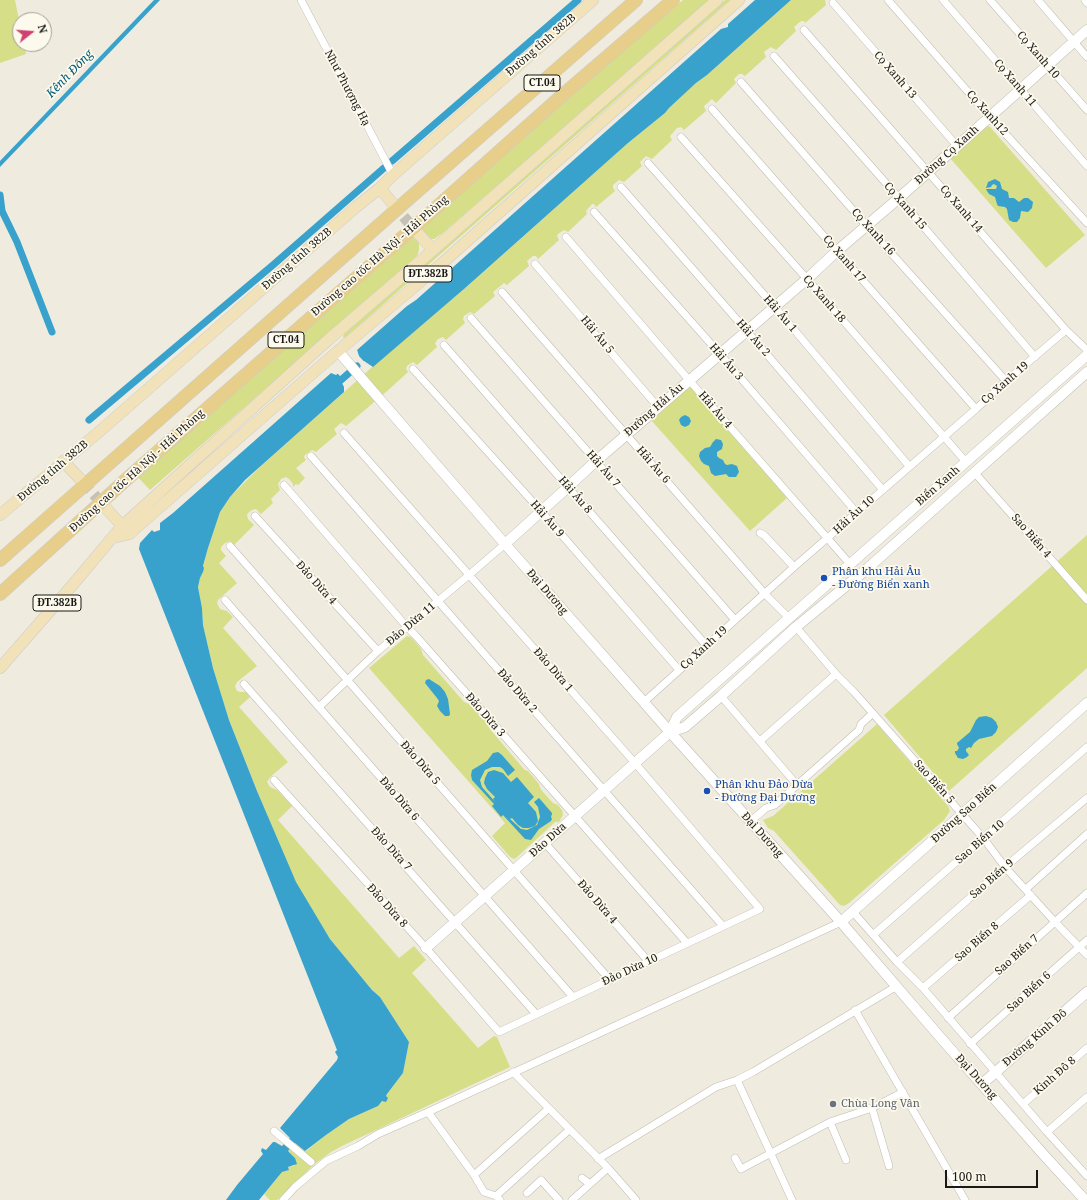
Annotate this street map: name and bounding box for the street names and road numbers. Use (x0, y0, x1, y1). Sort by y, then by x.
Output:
street label: Đường tỉnh 382B (503, 11, 579, 79)
street label: Cọ Xanh 10 (1014, 29, 1062, 81)
street label: Như Phượng Hạ (321, 48, 373, 128)
street label: Cọ Xanh 13 (871, 49, 919, 101)
street label: Cọ Xanh 11 (991, 57, 1039, 109)
road number: CT.04 (524, 75, 560, 91)
street label: Cọ Xanh12 (963, 88, 1011, 138)
street label: Đường Cọ Xanh (912, 123, 982, 187)
street label: Cọ Xanh 15 (881, 180, 929, 232)
street label: Cọ Xanh 14 (937, 183, 985, 235)
street label: Đường cao tốc Hà Nội - Hải Phòng (309, 193, 451, 319)
street label: Cọ Xanh 16 (848, 206, 898, 258)
street label: Đường tỉnh 382B (259, 225, 335, 293)
street label: Cọ Xanh 17 (820, 233, 868, 285)
road number: ĐT.382B (404, 266, 452, 282)
street label: Cọ Xanh 18 (800, 273, 848, 325)
street label: Hải Âu 1 (760, 293, 800, 335)
street label: Hải Âu 5 (578, 314, 616, 356)
street label: Hải Âu 2 (733, 317, 773, 359)
road number: CT.04 (268, 332, 304, 348)
street label: Hải Âu 3 (706, 341, 746, 383)
street label: Cọ Xanh 19 (979, 359, 1031, 407)
street label: Đường Hải Âu (622, 381, 686, 439)
street label: Hải Âu 4 (695, 389, 735, 431)
street label: Đường cao tốc Hà Nội - Hải Phòng (67, 407, 207, 535)
street label: Đường tỉnh 382B (15, 438, 91, 504)
street label: Hải Âu 6 (633, 444, 673, 486)
street label: Hải Âu 7 (583, 448, 623, 490)
street label: Biển Xanh (913, 463, 963, 509)
street label: Hải Âu 8 (555, 474, 595, 516)
street label: Hải Âu 10 (831, 493, 877, 537)
street label: Hải Âu 9 (527, 498, 567, 540)
street label: Sao Biển 4 (1008, 511, 1054, 561)
street label: Đảo Dừa 4 (293, 559, 339, 607)
street label: Đại Dương (524, 567, 570, 617)
road number: ĐT.382B (33, 595, 81, 611)
street label: Đảo Dừa 11 (384, 600, 438, 648)
street label: Cọ Xanh 19 (678, 623, 730, 673)
street label: Đảo Dừa 1 (530, 645, 576, 695)
street label: Đảo Dừa 2 (494, 666, 540, 716)
street label: Đảo Dừa 3 (462, 690, 508, 740)
street label: Đảo Dừa 5 (397, 738, 443, 788)
street label: Sao Biển 5 (911, 757, 957, 807)
street label: Đảo Dừa 6 (376, 774, 422, 824)
street label: Đường Sao Biển (929, 780, 999, 846)
street label: Đại Dương (738, 810, 786, 860)
street label: Sao Biển 10 (953, 817, 1007, 867)
street label: Đảo Dừa (527, 820, 569, 860)
street label: Đảo Dừa 7 (368, 825, 414, 873)
street label: Sao Biển 9 (967, 856, 1017, 902)
street label: Đảo Dừa 4 (574, 877, 620, 927)
street label: Đảo Dừa 8 (364, 882, 410, 930)
street label: Sao Biển 8 (952, 919, 1002, 965)
street label: Sao Biển 7 (992, 932, 1042, 978)
street label: Đảo Dừa 10 (600, 951, 660, 989)
street label: Sao Biển 6 (1004, 969, 1054, 1015)
street label: Đường Kinh Đô (1000, 1007, 1070, 1069)
street label: Đại Dương (952, 1052, 1000, 1102)
street label: Kinh Đô 8 (1031, 1054, 1079, 1098)

